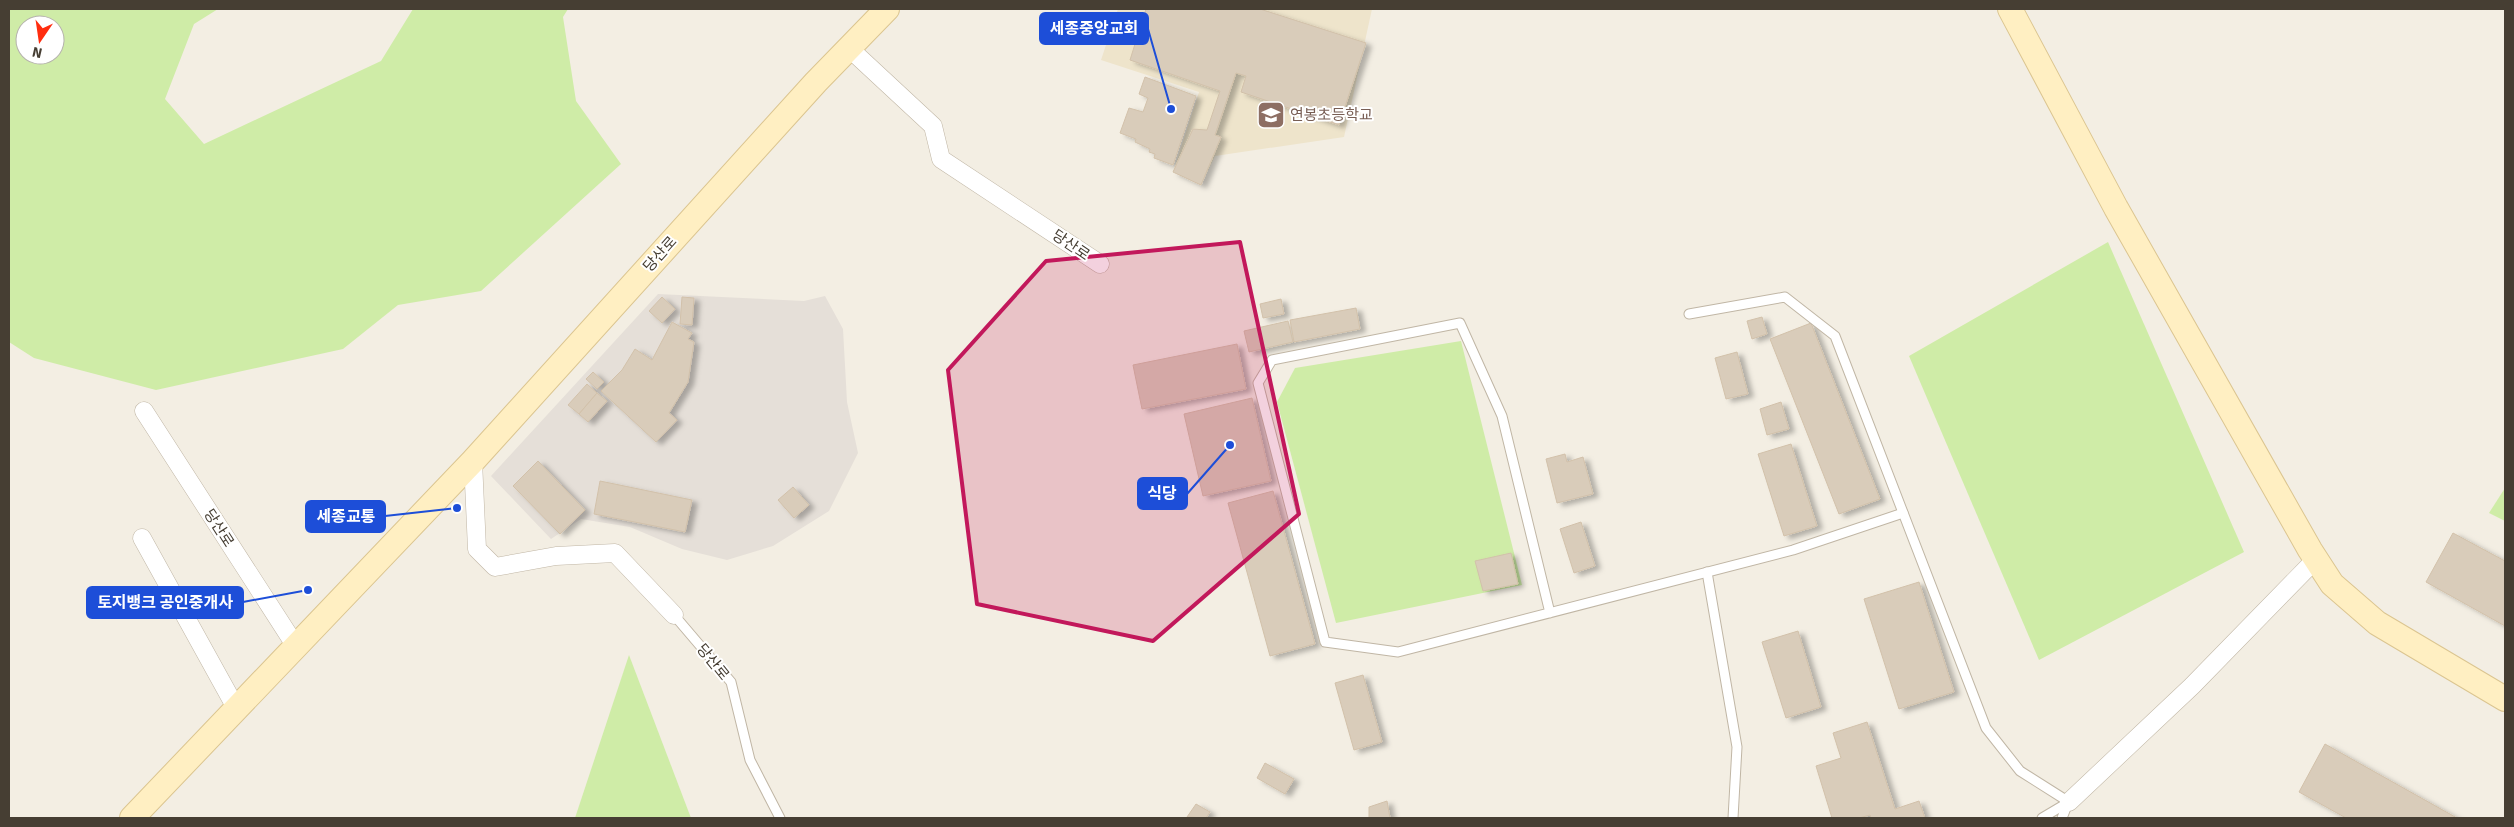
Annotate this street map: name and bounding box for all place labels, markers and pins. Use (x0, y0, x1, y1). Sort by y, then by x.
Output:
callout: 세종중앙교회 (1040, 13, 1148, 44)
school or university icon: 연봉초등학교 (1256, 100, 1286, 130)
place label: 연봉초등학교 (1290, 106, 1373, 124)
callout: 식당 (1138, 478, 1187, 509)
callout: 세종교통 (306, 501, 385, 532)
callout: 토지뱅크 공인중개사 (87, 587, 243, 618)

